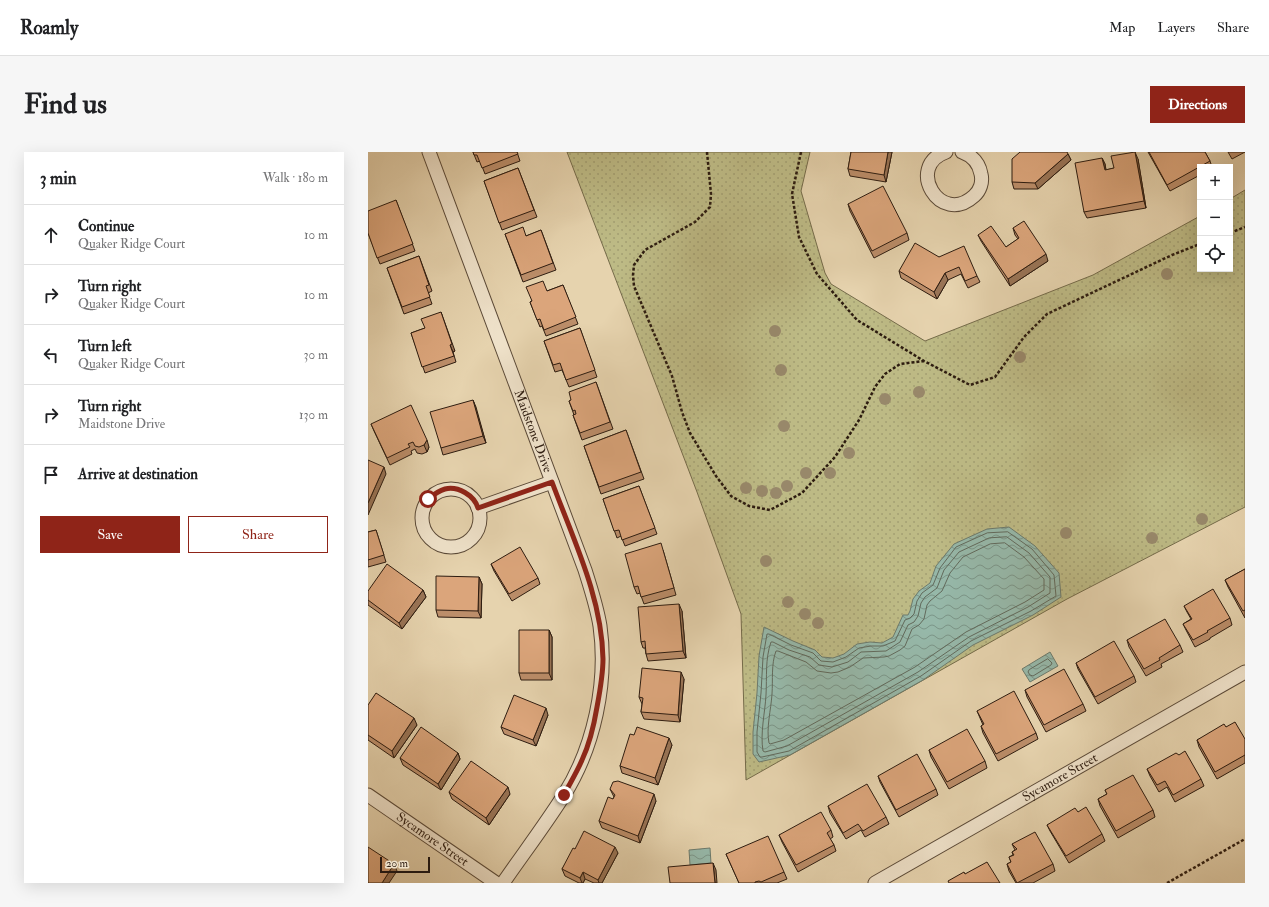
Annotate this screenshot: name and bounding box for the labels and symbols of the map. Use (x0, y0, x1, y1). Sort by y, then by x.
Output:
street label: Maidstone Drive (510, 388, 556, 475)
route start (419, 490, 437, 508)
street label: Sycamore Street (1020, 750, 1100, 805)
route end (555, 786, 573, 804)
street label: Sycamore Street (393, 809, 471, 870)
scale bar (380, 855, 430, 874)

